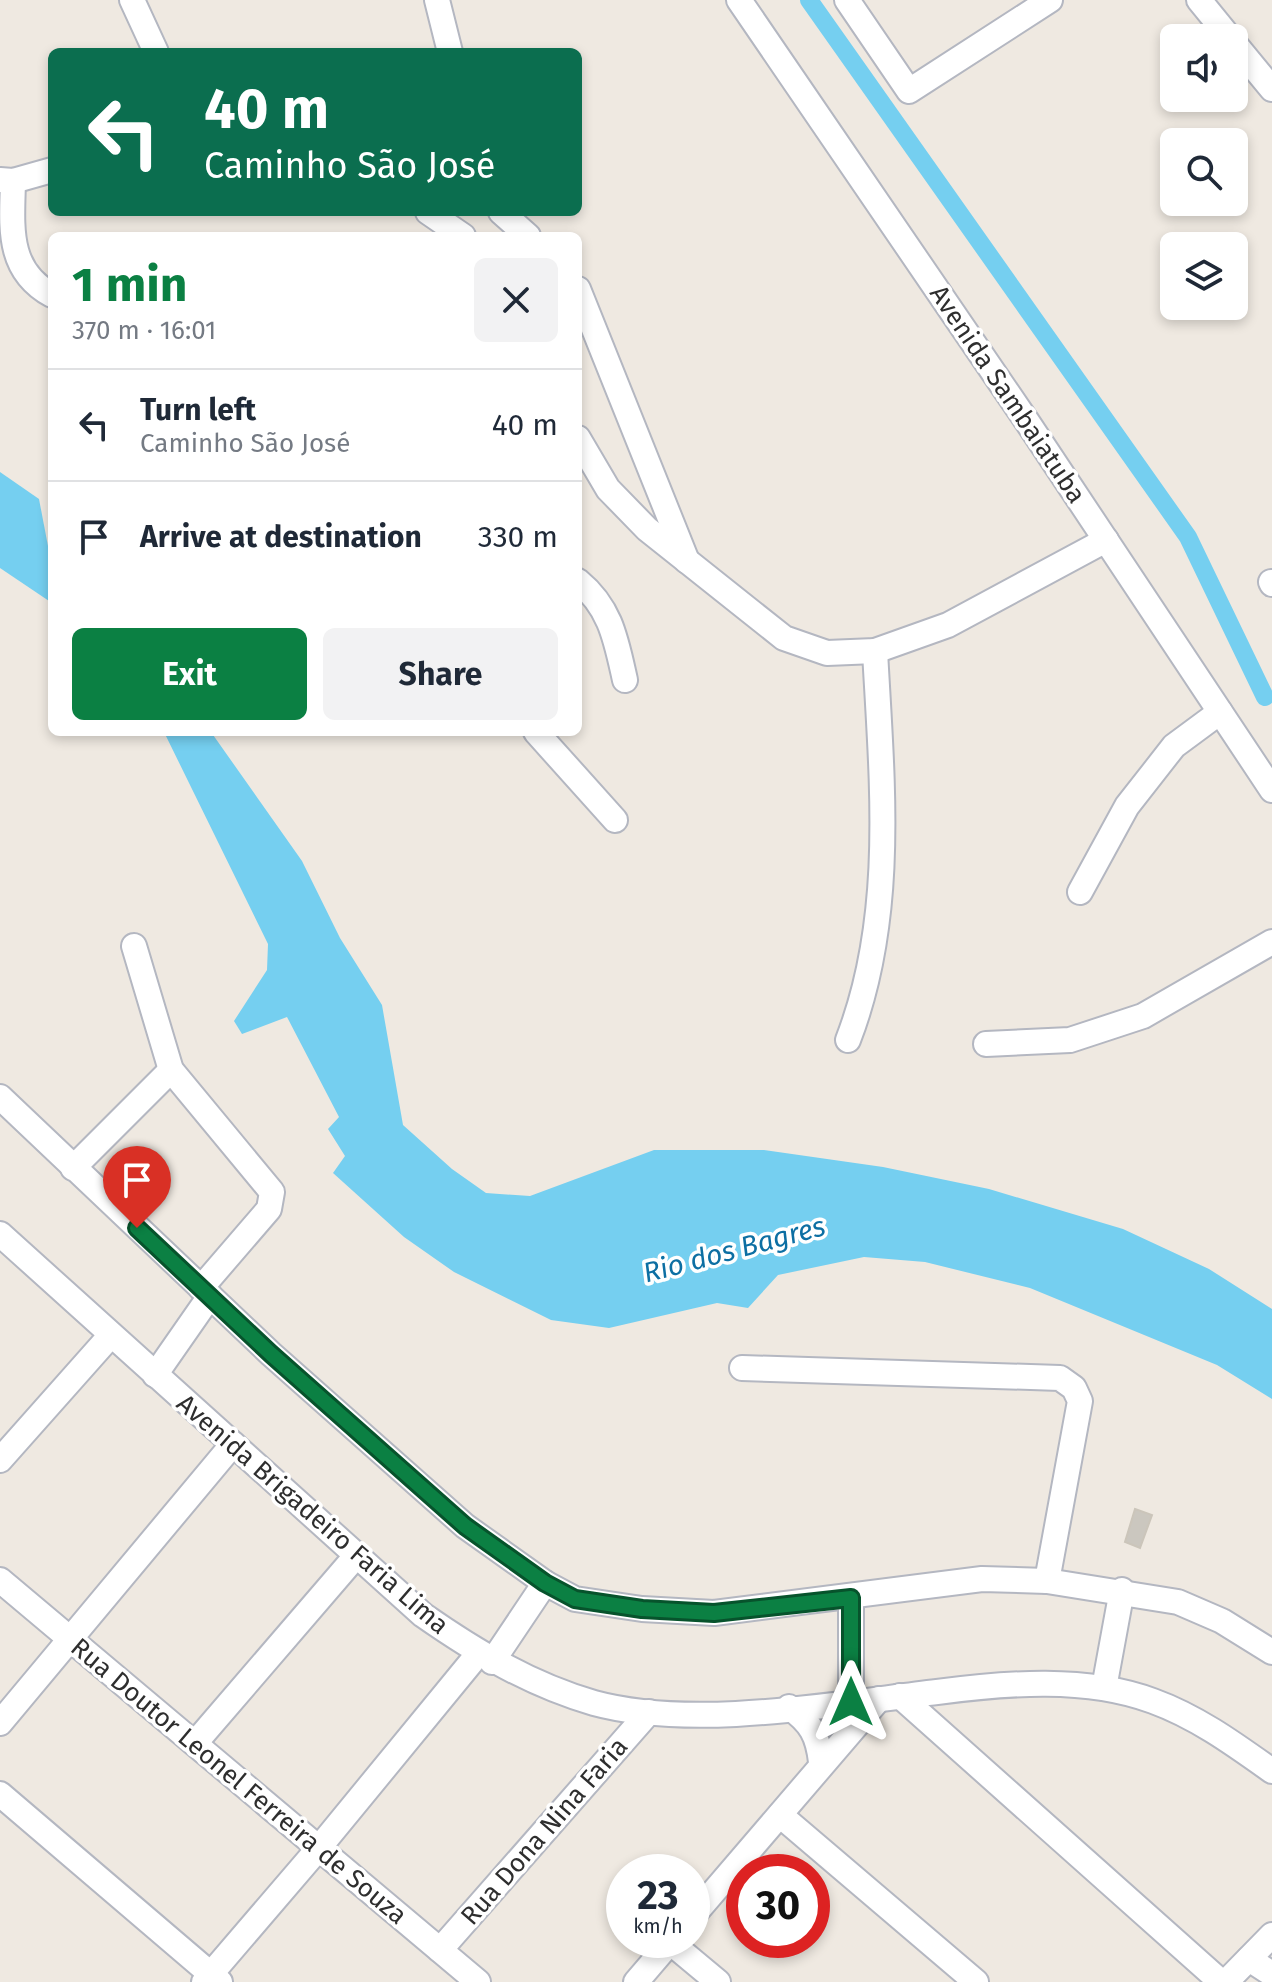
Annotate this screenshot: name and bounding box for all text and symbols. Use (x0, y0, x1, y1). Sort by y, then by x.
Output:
map controls (1160, 24, 1248, 320)
button: sound (1160, 24, 1248, 112)
text: 40 m (204, 76, 329, 143)
icon: left (72, 80, 176, 184)
button: search (1160, 128, 1248, 216)
text: Caminho São José (204, 144, 495, 188)
button: layers (1160, 232, 1248, 320)
text: 1 min (72, 256, 187, 314)
button: close (474, 258, 558, 342)
street label: Avenida Sambaiatuba (923, 279, 1092, 509)
text: 370 m · 16:01 (72, 315, 216, 346)
text: Turn left (140, 392, 256, 428)
icon: left (72, 403, 116, 447)
text: 40 m (492, 407, 558, 443)
text: Caminho São José (140, 428, 350, 459)
icon: arrive (72, 515, 116, 559)
text: Arrive at destination (140, 519, 422, 555)
text: 330 m (478, 519, 558, 555)
button: Exit (72, 628, 307, 720)
button: Share (323, 628, 558, 720)
pin (103, 1146, 171, 1228)
icon: arrive (115, 1158, 159, 1202)
water label: Rio dos Bagres (640, 1209, 829, 1290)
street label: Avenida Brigadeiro Faria Lima (170, 1388, 455, 1641)
street label: Rua Doutor Leonel Ferreira de Souza (64, 1632, 413, 1931)
position arrow (809, 1660, 893, 1744)
street label: Rua Dona Nina Faria (455, 1731, 634, 1931)
speed limit sign: 30 (726, 1854, 830, 1958)
text: 23 (637, 1872, 679, 1920)
text: km/h (633, 1914, 683, 1938)

